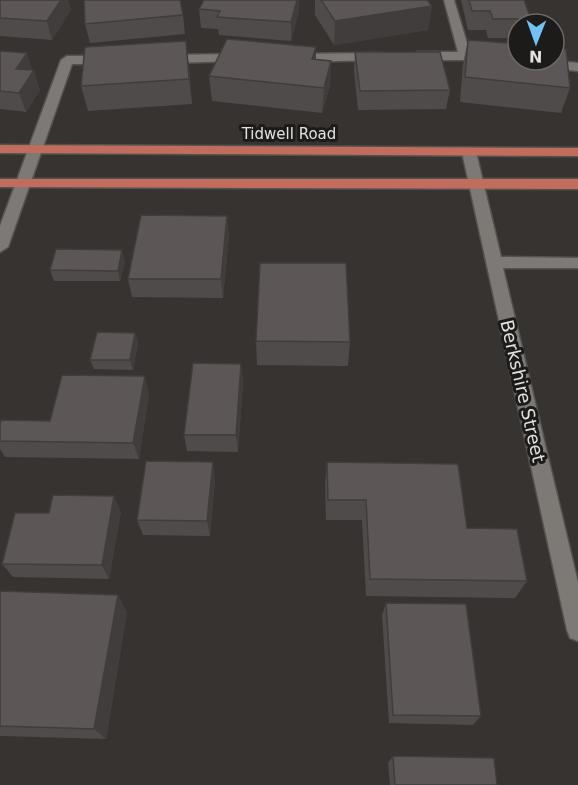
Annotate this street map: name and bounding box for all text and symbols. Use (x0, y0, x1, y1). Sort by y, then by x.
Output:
north arrow (506, 12, 566, 72)
text: N (529, 47, 543, 66)
street label: Tidwell Road (241, 125, 336, 143)
street label: Berkshire Street (496, 318, 550, 464)

